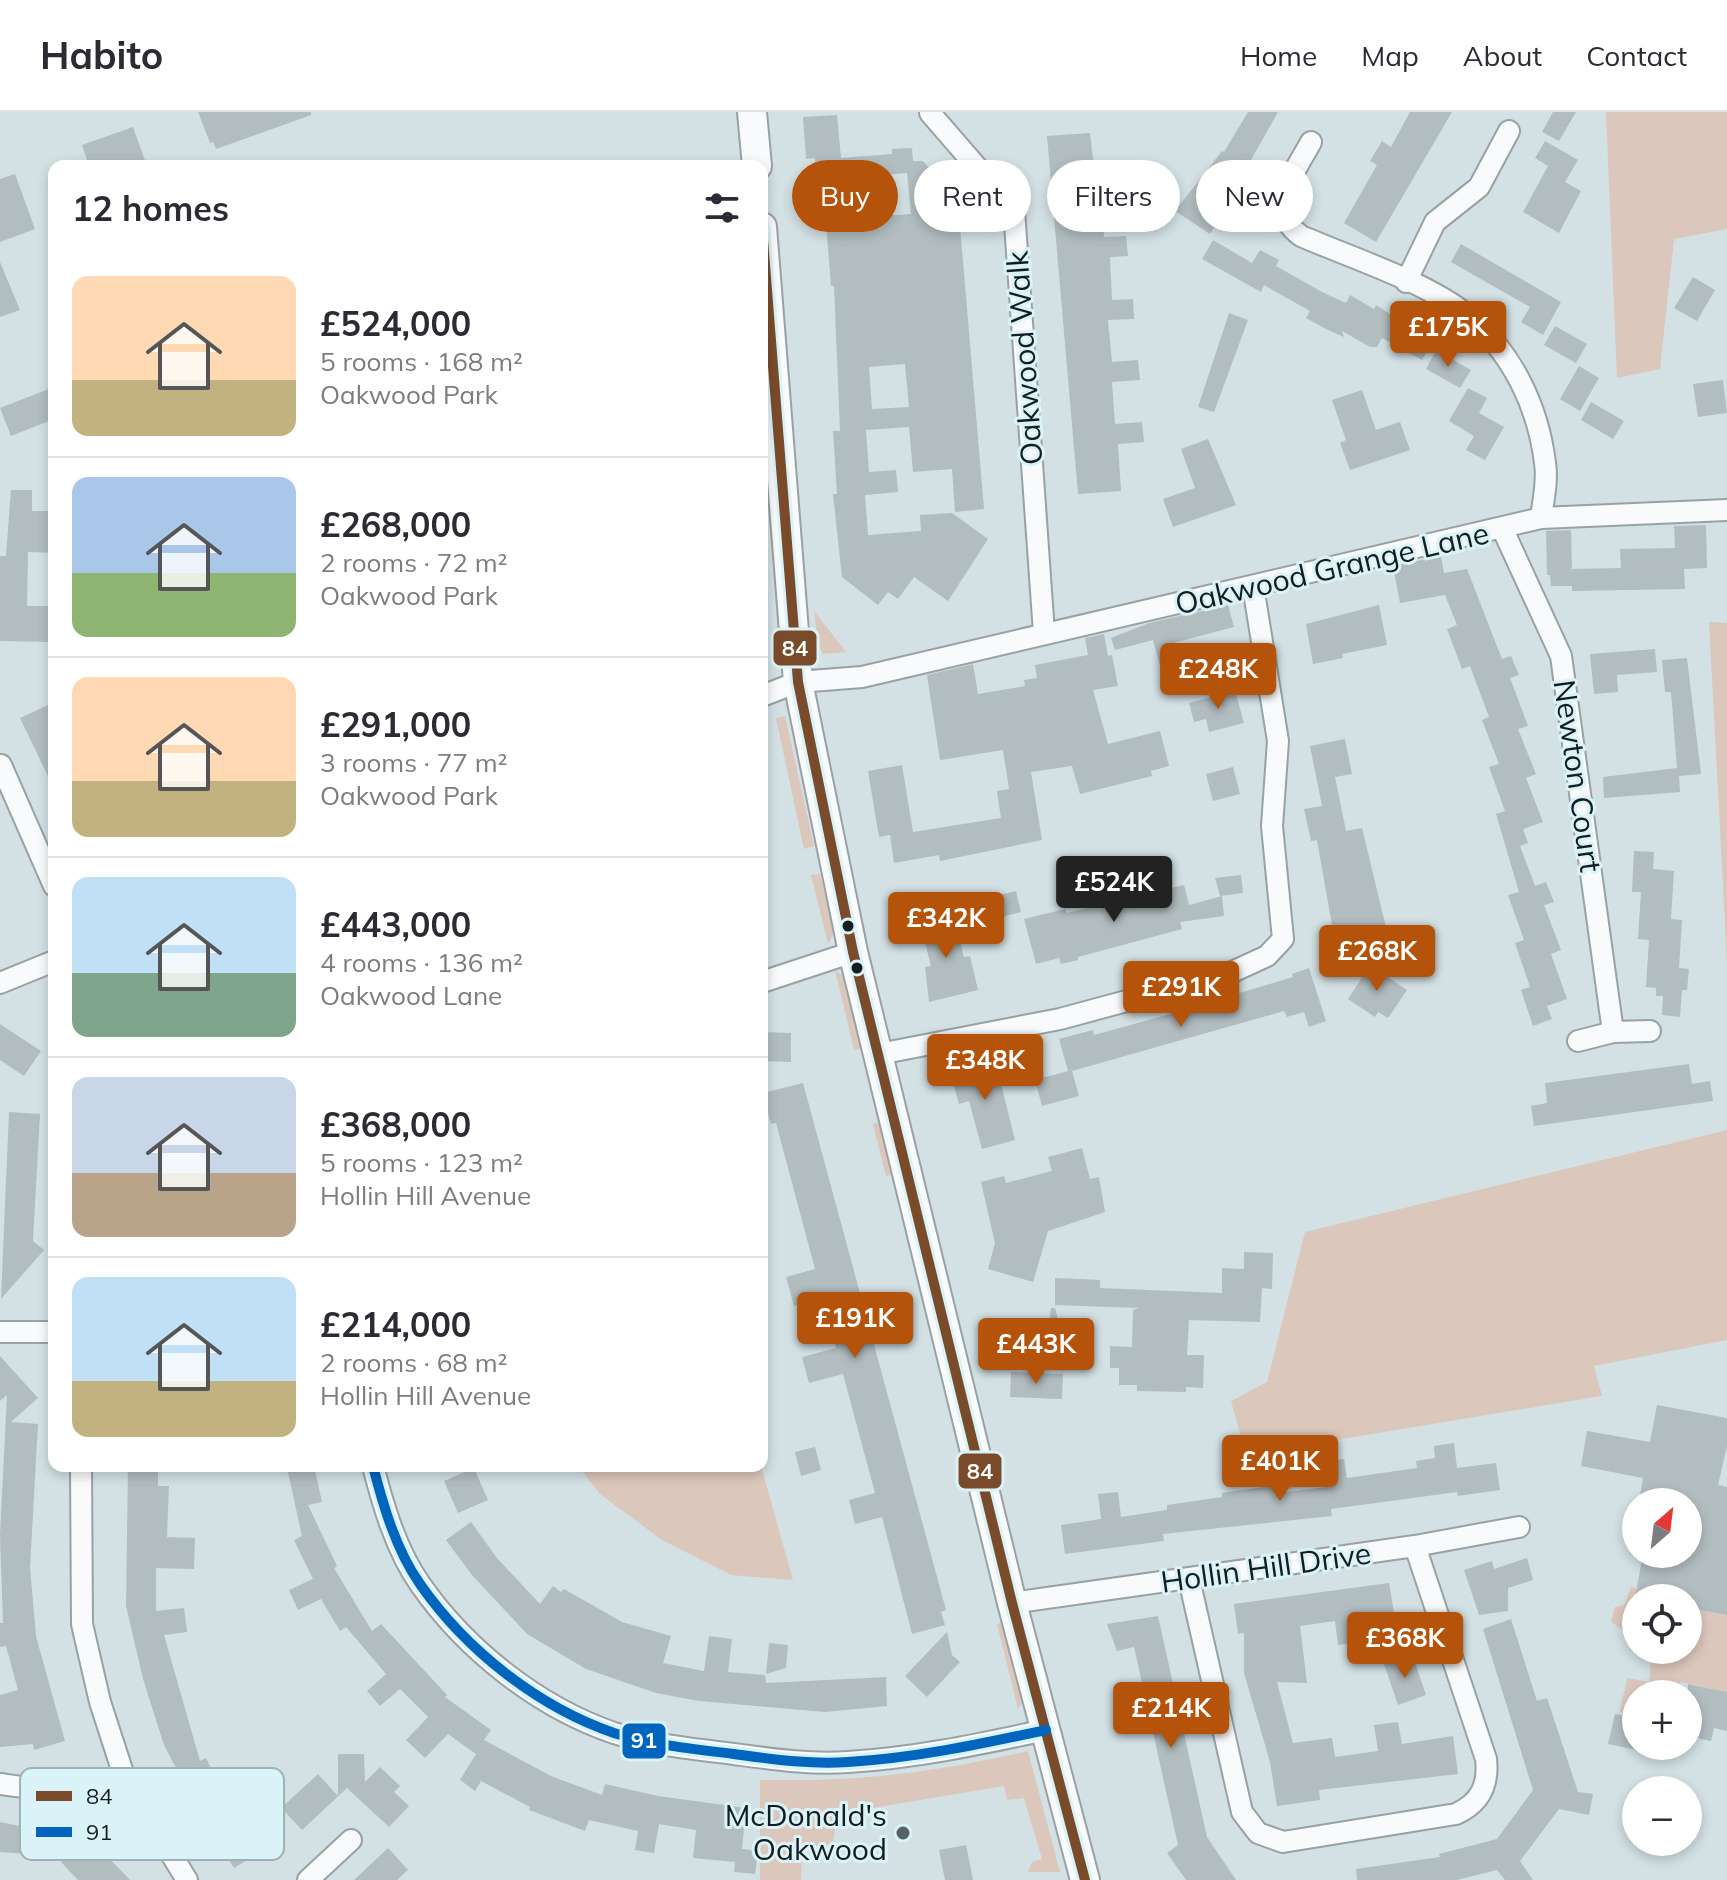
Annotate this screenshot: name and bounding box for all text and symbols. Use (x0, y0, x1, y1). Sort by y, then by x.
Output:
text: Habito (40, 31, 163, 79)
text: Home (1240, 38, 1317, 73)
text: Map (1361, 38, 1419, 73)
text: About (1463, 38, 1542, 73)
text: Contact (1586, 38, 1687, 73)
chip: Buy (792, 160, 898, 232)
chip: Rent (914, 160, 1031, 232)
chip: Filters (1047, 160, 1180, 232)
chip: New (1196, 160, 1313, 232)
icon: filters (700, 186, 744, 230)
text: 12 homes (72, 187, 229, 230)
street label: Oakwood Walk (998, 249, 1050, 466)
pin: £175K (1392, 301, 1504, 369)
text: £524,000 (320, 302, 471, 345)
icon: home (136, 308, 232, 404)
text: £175K (1408, 310, 1488, 343)
text: 5 rooms · 168 m² (320, 345, 523, 378)
text: Oakwood Park (320, 378, 498, 411)
text: £268,000 (320, 503, 471, 546)
icon: home (136, 509, 232, 605)
street label: Oakwood Grange Lane (1171, 513, 1492, 623)
text: 2 rooms · 72 m² (320, 546, 507, 579)
text: Oakwood Park (320, 579, 498, 612)
line badge: 84 (772, 629, 818, 667)
text: 84 (782, 634, 808, 662)
pin: £248K (1162, 643, 1274, 711)
text: £248K (1178, 652, 1258, 685)
street label: Newton Court (1546, 677, 1610, 874)
text: £291,000 (320, 703, 471, 746)
icon: home (136, 709, 232, 805)
text: 3 rooms · 77 m² (320, 746, 507, 779)
text: Oakwood Park (320, 779, 498, 812)
pin: £524K (1058, 856, 1170, 924)
text: £524K (1074, 865, 1154, 898)
pin: £342K (890, 892, 1002, 960)
text: £342K (906, 901, 986, 934)
text: £443,000 (320, 903, 471, 946)
icon: home (136, 909, 232, 1005)
unlabelled marker (840, 918, 856, 934)
pin: £268K (1321, 925, 1433, 993)
text: £268K (1337, 934, 1417, 967)
text: 4 rooms · 136 m² (320, 946, 523, 979)
unlabelled marker (849, 960, 865, 976)
pin: £291K (1125, 961, 1237, 1029)
text: £291K (1141, 970, 1221, 1003)
text: Oakwood Lane (320, 979, 502, 1012)
pin: £348K (929, 1034, 1041, 1102)
text: £348K (945, 1043, 1025, 1076)
text: £368,000 (320, 1103, 471, 1146)
icon: home (136, 1109, 232, 1205)
text: 5 rooms · 123 m² (320, 1146, 523, 1179)
text: Hollin Hill Avenue (320, 1179, 531, 1212)
pin: £191K (799, 1292, 911, 1360)
text: £191K (815, 1301, 895, 1334)
text: £214,000 (320, 1303, 471, 1346)
icon: home (136, 1309, 232, 1405)
pin: £443K (980, 1318, 1092, 1386)
text: £443K (996, 1327, 1076, 1360)
text: 2 rooms · 68 m² (320, 1346, 507, 1379)
text: Hollin Hill Avenue (320, 1379, 531, 1412)
pin: £401K (1224, 1435, 1336, 1503)
text: £401K (1240, 1444, 1320, 1477)
line badge: 84 (957, 1452, 1003, 1490)
text: 84 (967, 1457, 993, 1485)
north arrow (1622, 1488, 1702, 1568)
map controls (1622, 1488, 1702, 1856)
street label: Hollin Hill Drive (1158, 1533, 1373, 1601)
button: locate (1622, 1584, 1702, 1664)
pin: £368K (1349, 1612, 1461, 1680)
text: £368K (1365, 1621, 1445, 1654)
button: + (1622, 1680, 1702, 1760)
pin: £214K (1115, 1682, 1227, 1750)
text: £214K (1131, 1691, 1211, 1724)
line badge: 91 (621, 1722, 667, 1760)
text: 91 (631, 1726, 657, 1754)
legend (20, 1768, 284, 1860)
button: − (1622, 1776, 1702, 1856)
text: 84 (86, 1782, 112, 1810)
place label: McDonald's Oakwood (725, 1796, 887, 1868)
text: 91 (86, 1818, 112, 1846)
marker: McDonald's Oakwood (894, 1824, 912, 1842)

